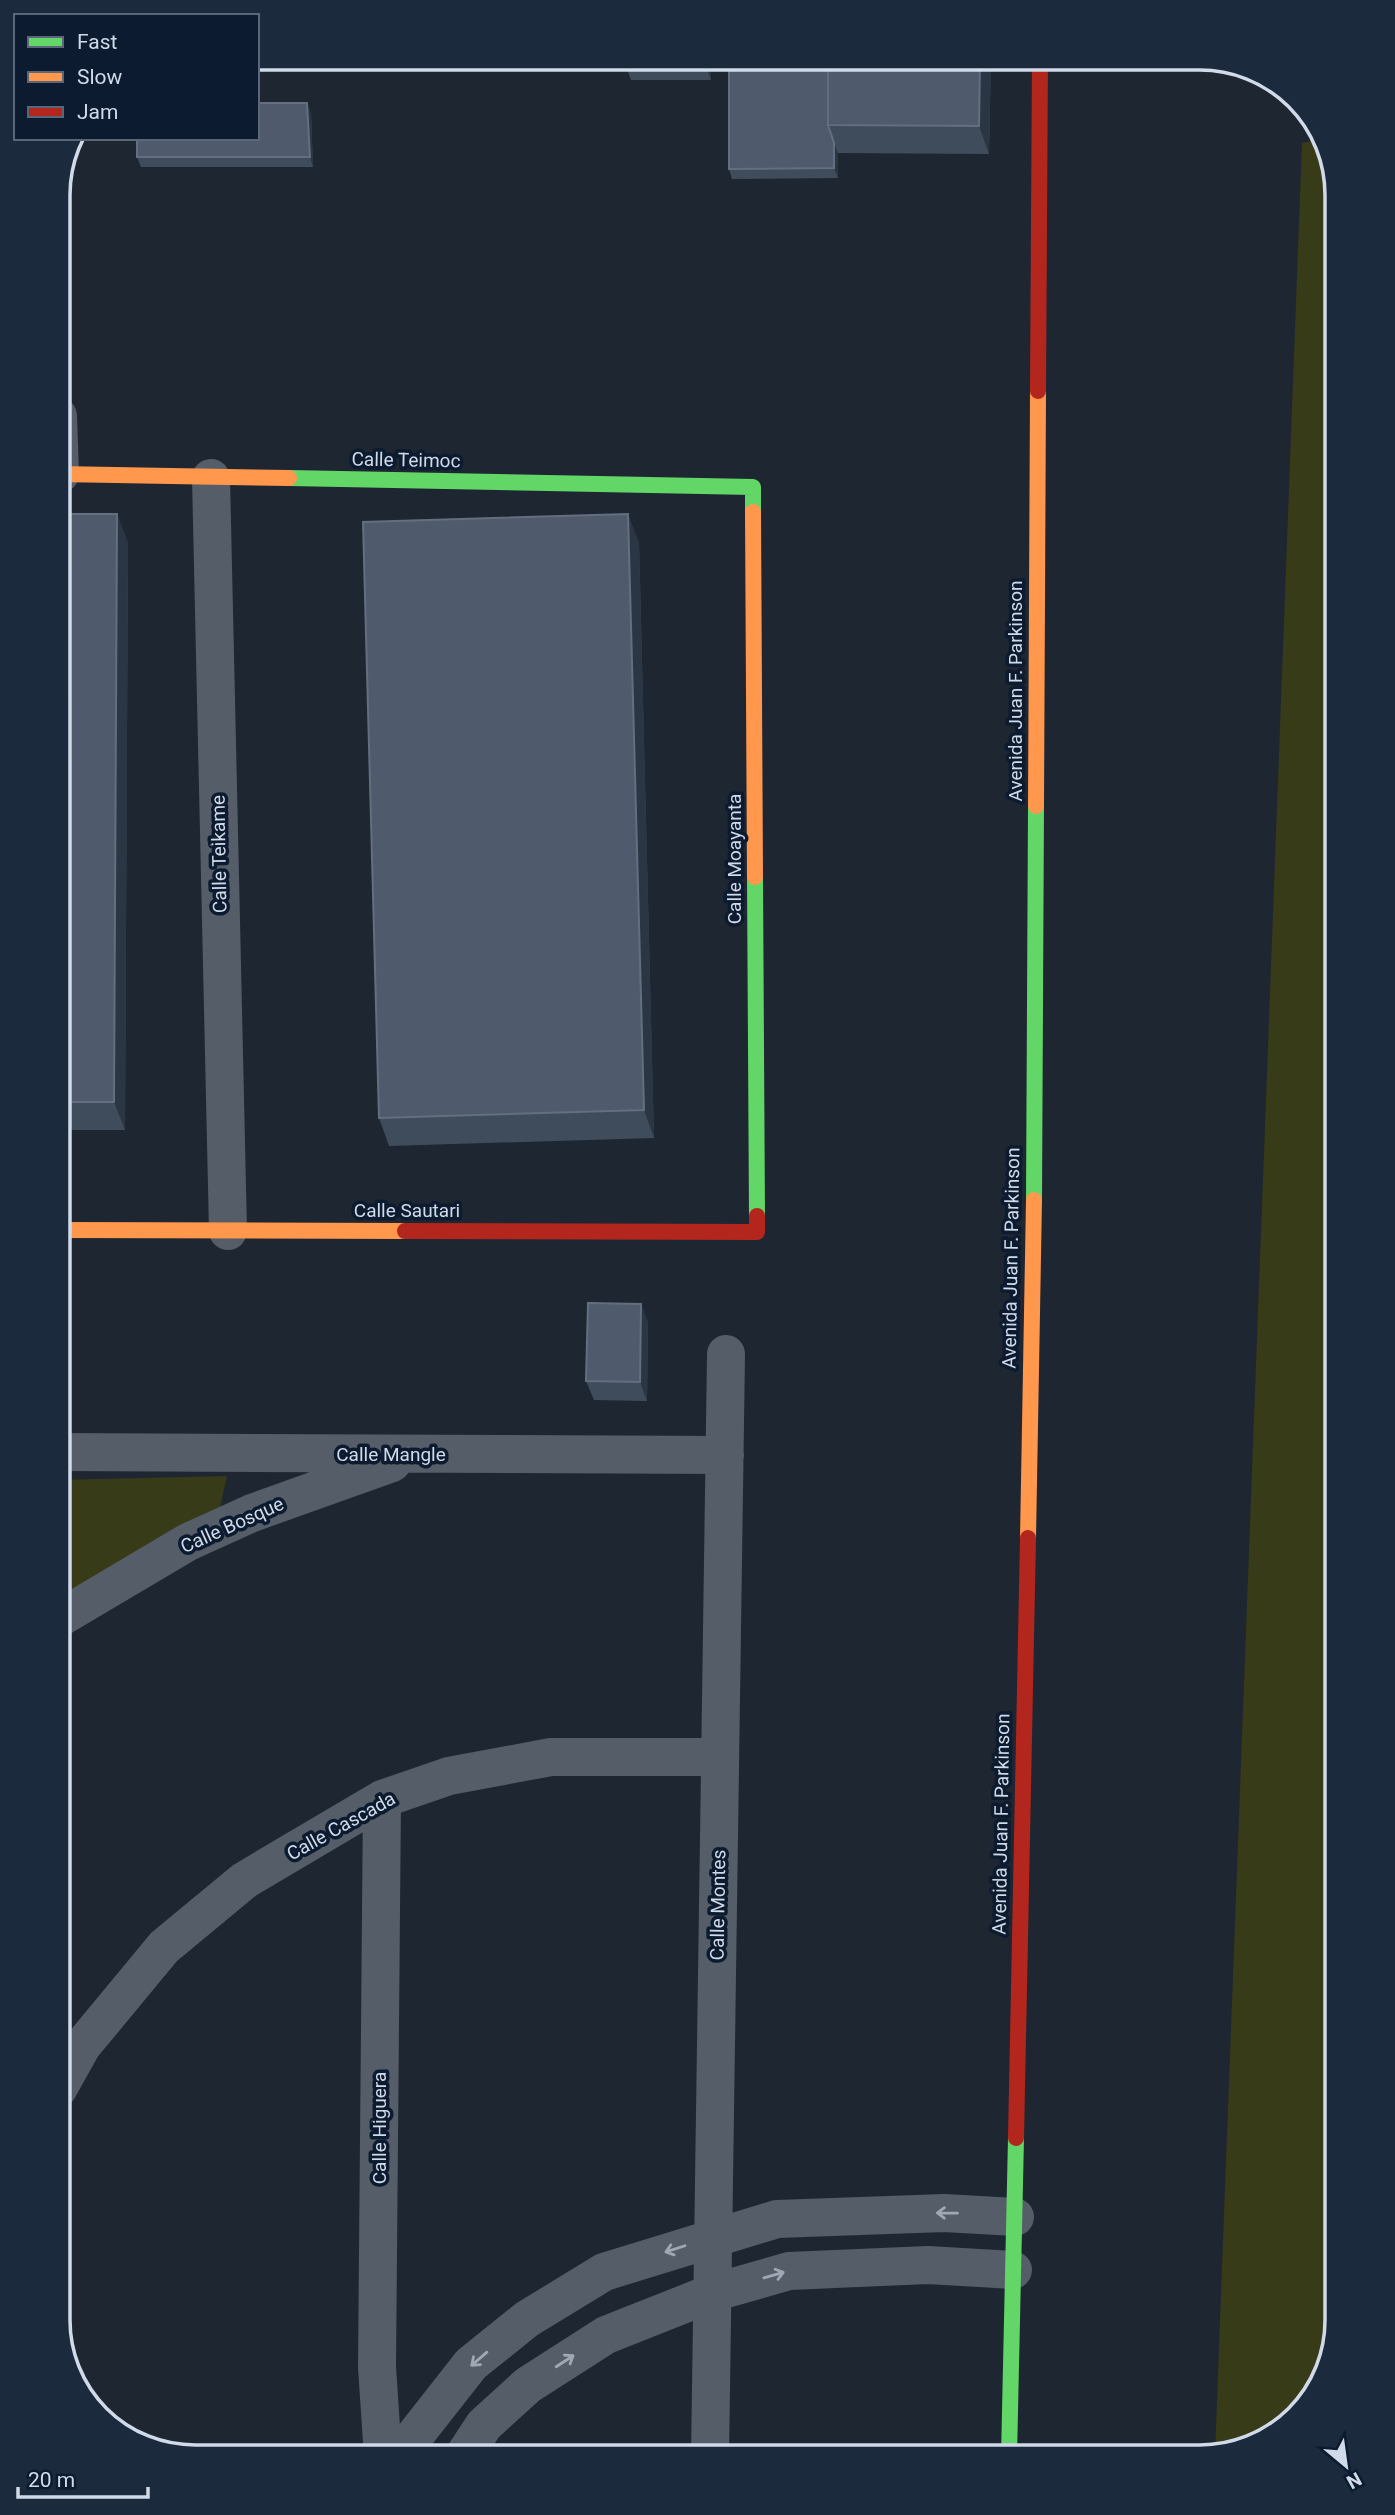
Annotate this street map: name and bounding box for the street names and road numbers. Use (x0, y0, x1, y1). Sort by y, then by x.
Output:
street label: Calle Teimoc (351, 448, 461, 472)
street label: Avenida Juan F. Parkinson (1004, 580, 1027, 802)
street label: Calle Moayanta (723, 794, 746, 924)
street label: Calle Teikame (206, 795, 232, 913)
street label: Avenida Juan F. Parkinson (998, 1147, 1024, 1369)
street label: Calle Sautari (354, 1199, 460, 1222)
street label: Calle Mangle (336, 1443, 446, 1466)
street label: Calle Bosque (177, 1492, 287, 1558)
street label: Avenida Juan F. Parkinson (988, 1713, 1014, 1935)
street label: Calle Cascada (283, 1787, 399, 1865)
street label: Calle Montes (706, 1849, 730, 1961)
street label: Calle Higuera (368, 2072, 391, 2184)

